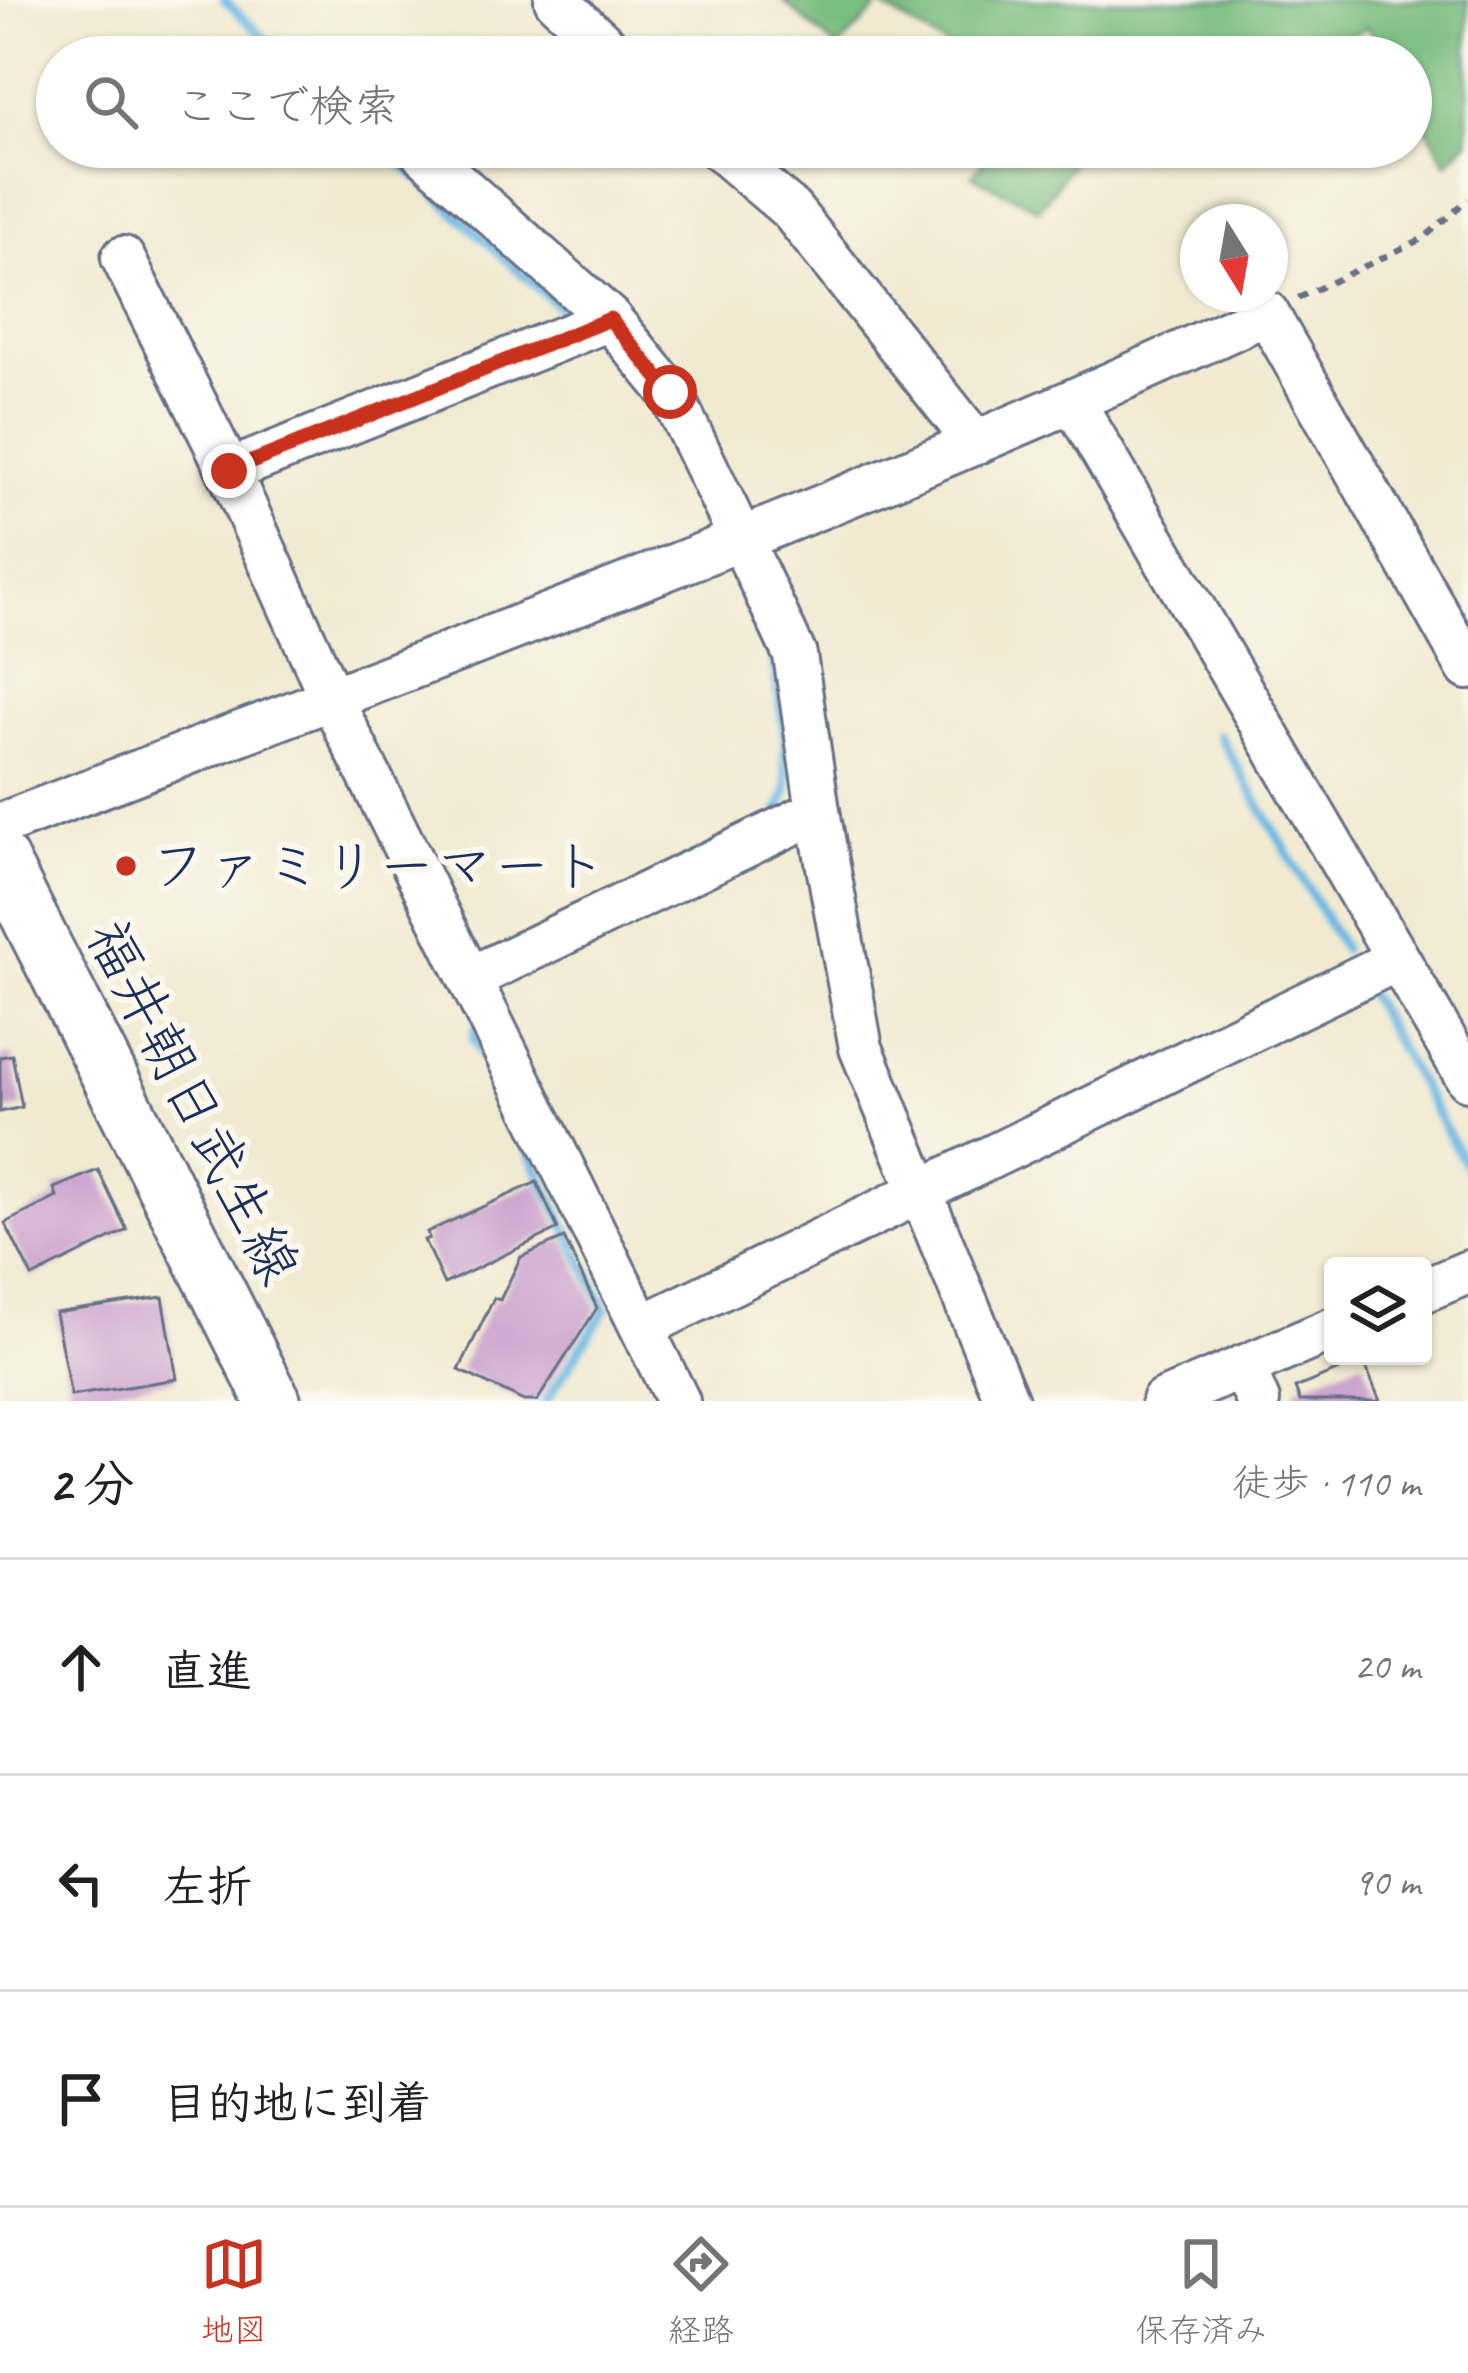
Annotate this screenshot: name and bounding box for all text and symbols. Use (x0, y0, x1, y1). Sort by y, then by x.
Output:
search box (36, 36, 1432, 168)
icon: search (78, 69, 144, 135)
text: ここで検索 (174, 78, 399, 135)
north arrow (1180, 204, 1288, 312)
route start (643, 365, 697, 419)
route end (202, 444, 256, 498)
place label: ファミリーマート (150, 830, 607, 902)
marker: ファミリーマート (113, 853, 139, 879)
street label: 福井朝日武生線 (70, 908, 316, 1296)
map controls (1324, 1257, 1432, 1365)
button: layers (1324, 1257, 1432, 1365)
text: 2 分 (48, 1452, 134, 1516)
text: 徒歩 · 110 m (1232, 1459, 1420, 1508)
icon: ahead (48, 1634, 114, 1700)
text: 20 m (1354, 1642, 1420, 1691)
text: 直進 (162, 1643, 252, 1700)
icon: left (48, 1850, 114, 1916)
text: 90 m (1354, 1858, 1420, 1907)
text: 左折 (162, 1859, 252, 1916)
icon: arrive (48, 2066, 114, 2132)
text: 目的地に到着 (162, 2075, 432, 2132)
tab: 地図 (201, 2231, 267, 2351)
tab: 経路 (668, 2231, 734, 2351)
tab: 保存済み (1135, 2231, 1267, 2351)

